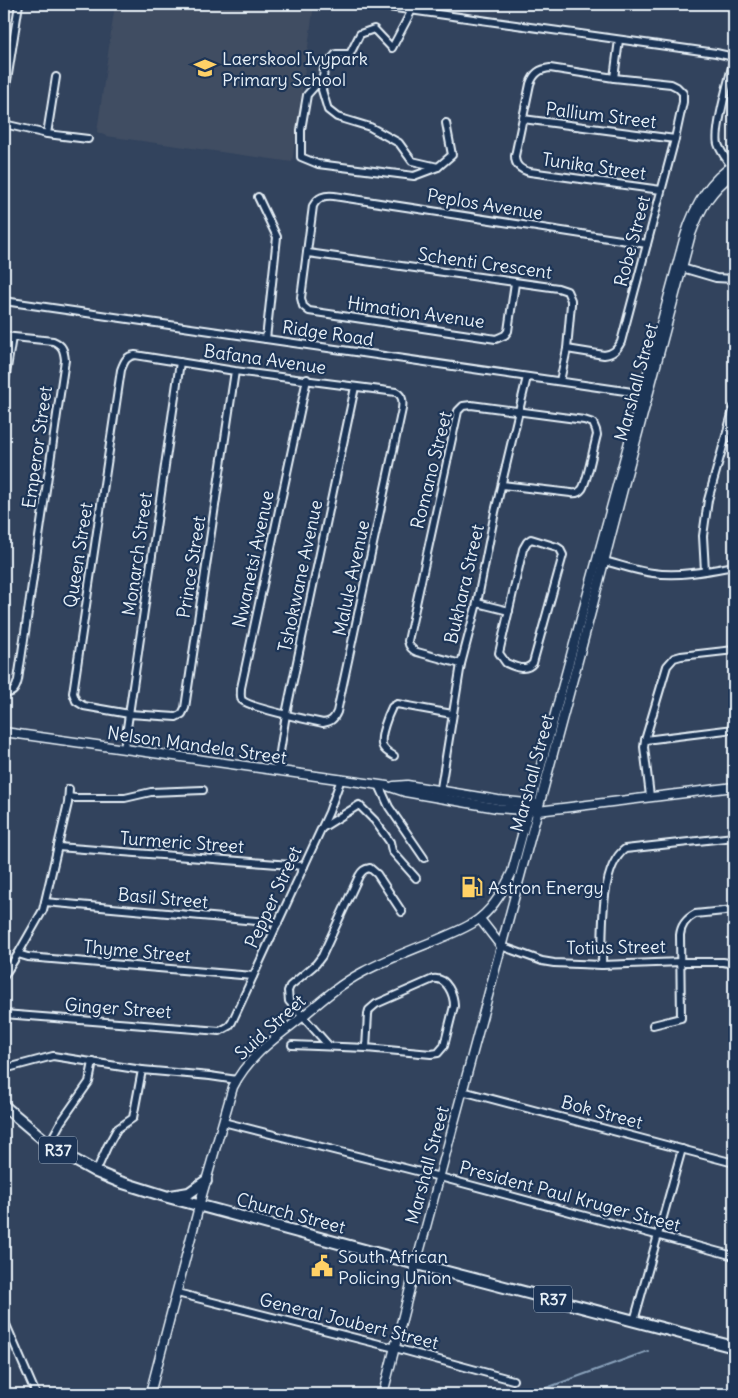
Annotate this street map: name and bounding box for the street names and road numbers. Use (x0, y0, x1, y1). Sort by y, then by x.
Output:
street label: Pallium Street (544, 97, 658, 133)
street label: Tunika Street (541, 147, 647, 185)
street label: Peplos Avenue (425, 183, 545, 225)
street label: Robe Street (609, 193, 655, 289)
street label: Schenti Crescent (416, 242, 554, 284)
street label: Himation Avenue (346, 291, 486, 333)
street label: Ridge Road (281, 315, 376, 351)
street label: Marshall Street (609, 320, 663, 444)
street label: Bafana Avenue (202, 339, 328, 379)
street label: Emperor Street (17, 384, 57, 510)
street label: Romano Street (405, 409, 457, 531)
street label: Nwanetsi Avenue (227, 488, 279, 630)
street label: Monarch Street (117, 491, 157, 617)
street label: Tshokwane Avenue (273, 498, 327, 654)
street label: Queen Street (58, 501, 98, 609)
street label: Prince Street (172, 514, 210, 620)
street label: Malule Avenue (328, 518, 374, 638)
street label: Bukhara Street (439, 522, 489, 646)
street label: Marshall Street (505, 711, 559, 835)
street label: Nelson Mandela Street (106, 721, 288, 769)
street label: Turmeric Street (119, 826, 245, 858)
street label: Pepper Street (239, 842, 307, 952)
street label: Basil Street (117, 883, 209, 913)
street label: Thyme Street (82, 935, 192, 967)
street label: Totius Street (566, 935, 666, 959)
street label: Suid Street (230, 989, 310, 1065)
street label: Ginger Street (64, 993, 172, 1023)
street label: Bok Street (559, 1090, 645, 1134)
street label: Marshall Street (400, 1103, 454, 1227)
road number: R37 (39, 1136, 77, 1164)
street label: President Paul Kruger Street (457, 1155, 683, 1237)
street label: Church Street (234, 1187, 348, 1239)
road number: R37 (534, 1286, 572, 1312)
street label: General Joubert Street (257, 1288, 441, 1354)

